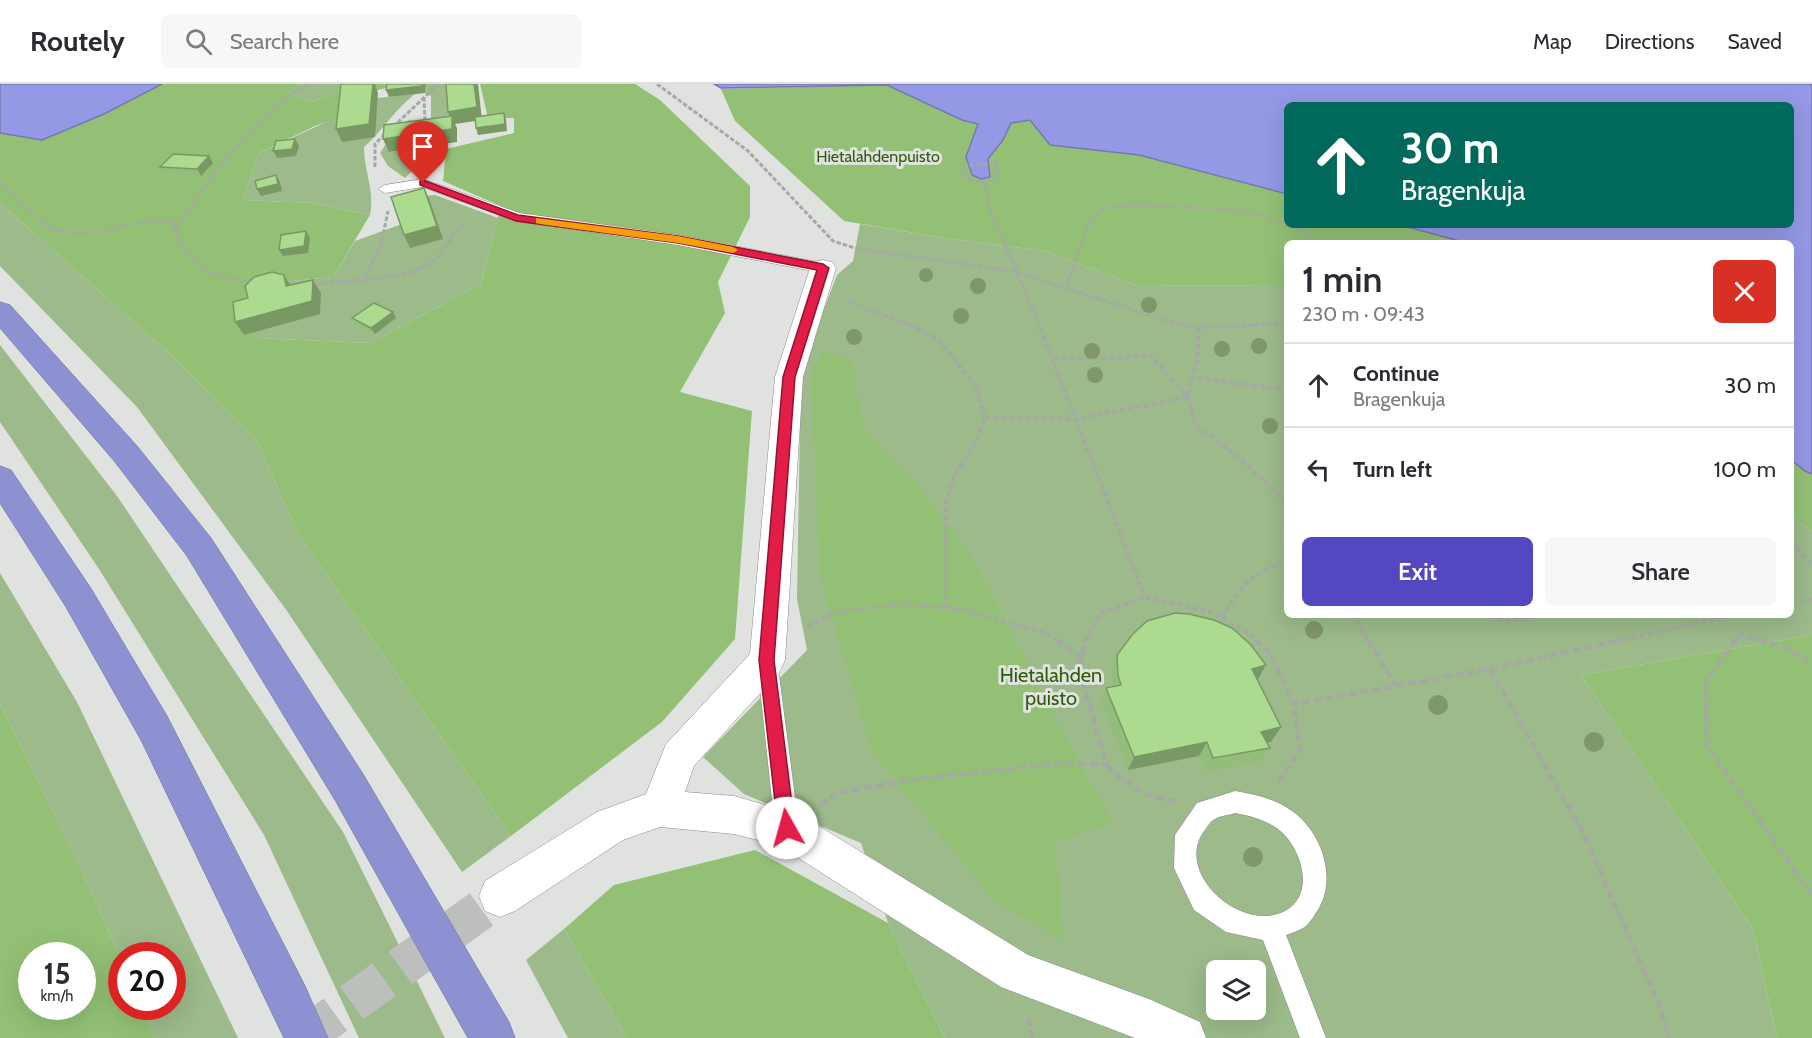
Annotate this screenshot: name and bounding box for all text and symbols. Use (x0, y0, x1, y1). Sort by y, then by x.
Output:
search box (161, 14, 581, 68)
text: Routely (30, 24, 125, 58)
icon: search (182, 25, 215, 58)
text: Search here (230, 28, 339, 55)
text: Map (1533, 29, 1572, 54)
text: Directions (1605, 29, 1694, 54)
text: Saved (1727, 29, 1782, 54)
pin (397, 121, 448, 183)
text: 30 m (1401, 122, 1499, 174)
icon: ahead (1302, 126, 1380, 204)
icon: arrive (406, 130, 439, 163)
park label: Hietalahdenpuisto (816, 147, 940, 166)
text: Bragenkuja (1401, 174, 1526, 207)
text: 1 min (1302, 257, 1382, 301)
button: close (1713, 260, 1776, 323)
text: 230 m · 09:43 (1302, 302, 1425, 326)
text: Continue (1353, 360, 1439, 387)
icon: ahead (1302, 369, 1335, 402)
text: 30 m (1724, 372, 1776, 399)
text: Bragenkuja (1353, 387, 1445, 411)
icon: left (1302, 453, 1335, 486)
text: Turn left (1353, 456, 1432, 483)
text: 100 m (1714, 456, 1776, 483)
button: Exit (1302, 537, 1533, 606)
button: Share (1545, 537, 1776, 606)
park label: Hietalahden puisto (1000, 663, 1102, 710)
position arrow (755, 796, 819, 860)
speed limit sign: 20 (108, 942, 186, 1020)
text: 15 (43, 955, 71, 992)
map controls (1206, 960, 1266, 1020)
button: layers (1206, 960, 1266, 1020)
text: km/h (41, 987, 73, 1005)

